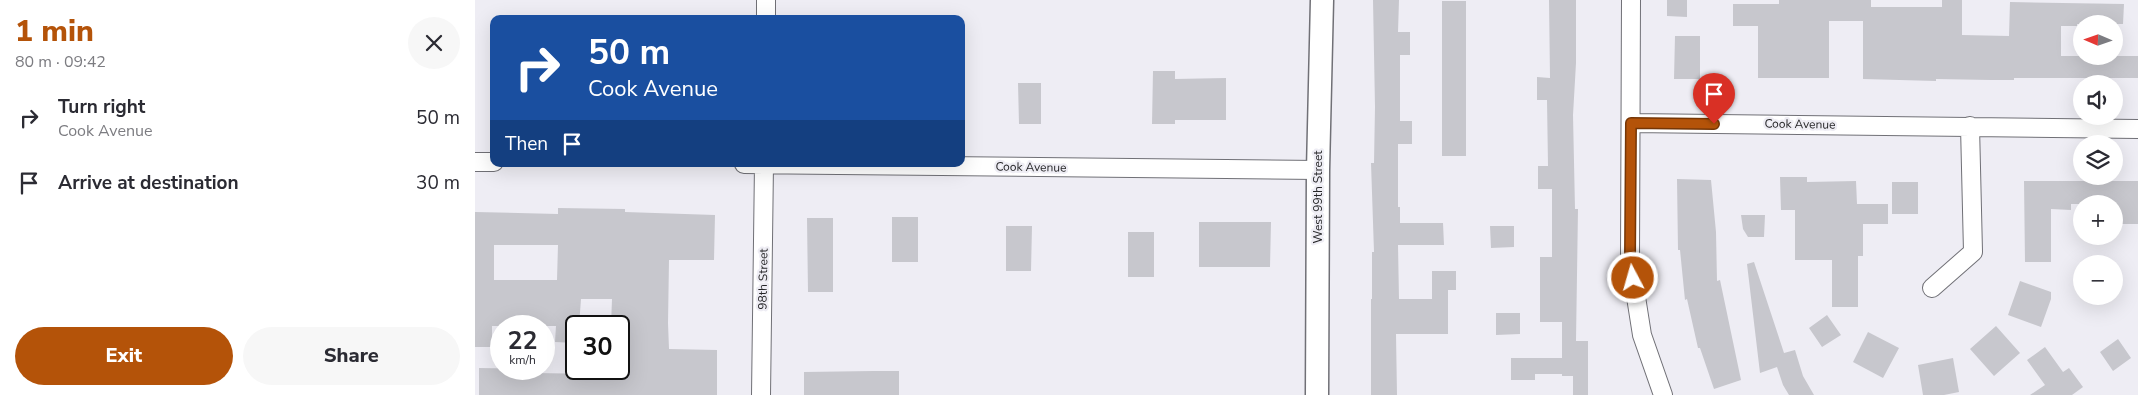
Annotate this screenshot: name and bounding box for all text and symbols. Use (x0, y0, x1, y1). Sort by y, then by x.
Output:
text: 1 min (15, 11, 94, 52)
north arrow (2073, 15, 2123, 65)
map controls (2073, 15, 2123, 305)
button: close (408, 17, 460, 69)
text: 50 m (588, 29, 670, 76)
icon: right (505, 35, 570, 100)
text: 80 m · 09:42 (15, 51, 106, 73)
pin (1693, 73, 1735, 124)
text: Cook Avenue (588, 74, 718, 104)
button: sound (2073, 75, 2123, 125)
icon: arrive (1700, 80, 1728, 108)
text: Turn right (58, 94, 145, 120)
icon: right (15, 104, 43, 132)
text: 50 m (416, 105, 460, 131)
street label: Cook Avenue (1764, 115, 1836, 133)
text: Cook Avenue (58, 120, 153, 142)
icon: arrive (558, 130, 586, 158)
text: Then (505, 131, 548, 157)
button: layers (2073, 135, 2123, 185)
street label: West 99th Street (1310, 150, 1326, 244)
street label: Cook Avenue (995, 158, 1067, 176)
icon: arrive (15, 169, 43, 197)
text: Arrive at destination (58, 170, 239, 196)
text: 30 m (416, 170, 460, 196)
button: + (2073, 195, 2123, 245)
street label: 98th Street (754, 247, 772, 310)
position arrow (1606, 251, 1658, 303)
button: − (2073, 255, 2123, 305)
speed limit sign: 30 (565, 315, 630, 380)
text: 22 (507, 324, 538, 358)
button: Exit (15, 327, 233, 385)
button: Share (243, 327, 460, 385)
text: km/h (509, 352, 536, 368)

